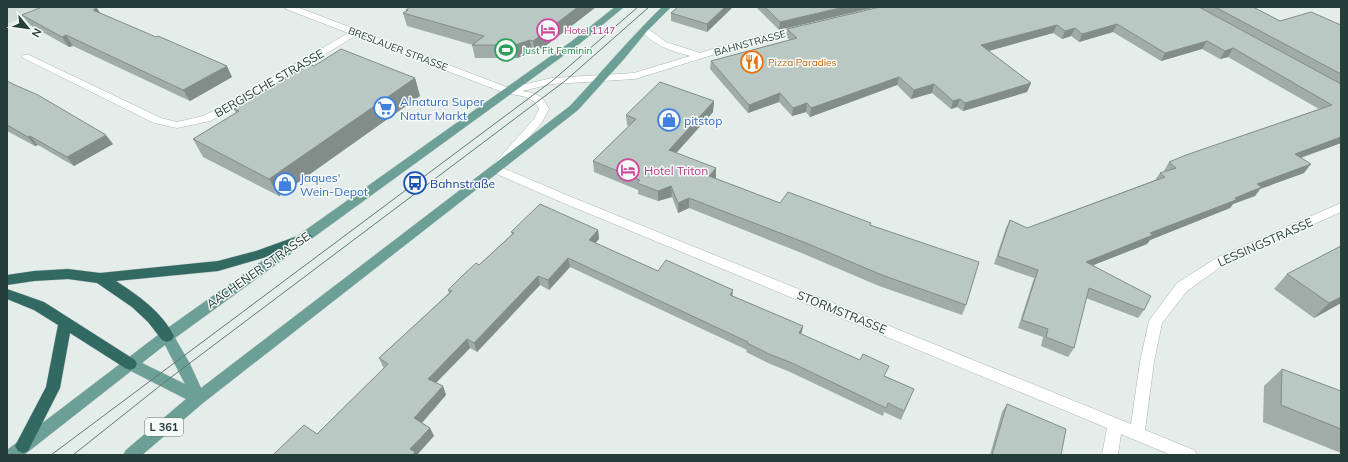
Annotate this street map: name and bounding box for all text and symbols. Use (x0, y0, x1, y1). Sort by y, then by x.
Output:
north arrow (8, 8, 48, 48)
hotel icon: Hotel 1147 (535, 17, 561, 43)
street label: BRESLAUER STRASSE (346, 24, 450, 74)
place label: Hotel 1147 (564, 24, 615, 37)
text: N (29, 26, 45, 40)
street label: BAHNSTRASSE (713, 27, 787, 59)
sports icon: Just Fit Feminin (493, 37, 519, 63)
place label: Just Fit Feminin (522, 44, 592, 57)
street label: BERGISCHE STRASSE (212, 46, 326, 120)
restaurant icon: Pizza Paradies (739, 49, 765, 75)
place label: Pizza Paradies (768, 56, 836, 69)
place label: Alnatura Super Natur Markt (400, 94, 485, 123)
supermarket icon: Alnatura Super Natur Markt (372, 95, 398, 121)
shop icon: pitstop (656, 107, 682, 133)
place label: pitstop (684, 113, 722, 128)
hotel icon: Hotel Triton (615, 157, 641, 183)
place label: Hotel Triton (644, 163, 708, 178)
place label: Jaques' Wein-Depot (300, 170, 368, 199)
bus stop icon: Bahnstraße (402, 170, 428, 196)
shop icon: Jaques' Wein-Depot (272, 171, 298, 197)
place label: Bahnstraße (430, 176, 495, 191)
street label: LESSINGSTRASSE (1215, 214, 1315, 270)
street label: AACHENER STRASSE (203, 229, 313, 311)
street label: STORMSTRASSE (795, 287, 889, 337)
road number: L 361 (145, 418, 183, 436)

